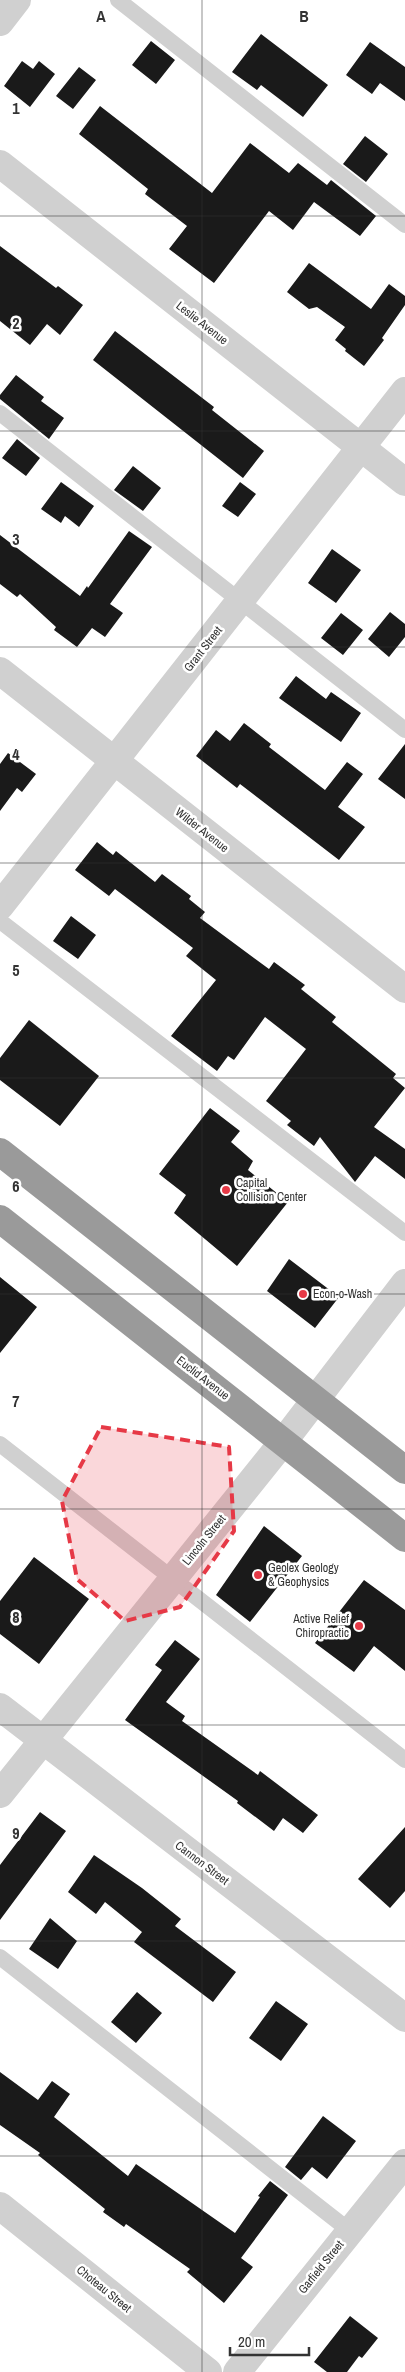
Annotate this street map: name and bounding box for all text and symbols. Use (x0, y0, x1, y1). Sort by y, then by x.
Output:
text: A (96, 5, 106, 27)
text: B (299, 5, 309, 27)
text: 1 (12, 97, 20, 119)
street label: Leslie Avenue (173, 298, 231, 348)
text: 2 (12, 312, 20, 334)
text: 3 (12, 528, 20, 550)
street label: Grant Street (180, 623, 226, 675)
text: 4 (12, 743, 20, 765)
street label: Wilder Avenue (172, 804, 232, 856)
text: 5 (12, 959, 20, 981)
text: 6 (12, 1175, 20, 1197)
place label: Capital Collision Center (236, 1175, 307, 1205)
marker: Capital Collision Center (220, 1184, 232, 1196)
place label: Econ-o-Wash (313, 1286, 372, 1302)
marker: Econ-o-Wash (297, 1288, 309, 1300)
street label: Euclid Avenue (173, 1352, 233, 1404)
text: 7 (12, 1390, 20, 1412)
street label: Lincoln Street (179, 1511, 229, 1569)
place label: Geolex Geology & Geophysics (268, 1560, 339, 1590)
marker: Geolex Geology & Geophysics (252, 1569, 264, 1581)
text: 8 (12, 1606, 20, 1628)
place label: Active Relief Chiropractic (292, 1611, 349, 1641)
marker: Active Relief Chiropractic (353, 1620, 365, 1632)
text: 9 (12, 1822, 20, 1844)
street label: Cannon Street (172, 1838, 232, 1889)
street label: Garfield Street (295, 2237, 348, 2297)
street label: Choteau Street (73, 2262, 135, 2316)
scale bar (230, 2324, 309, 2356)
text: 20 m (238, 2331, 265, 2352)

